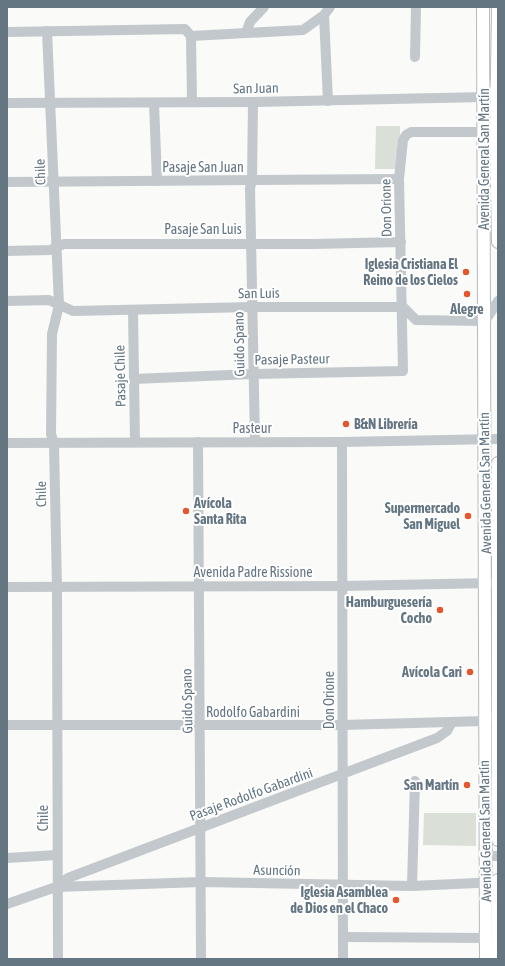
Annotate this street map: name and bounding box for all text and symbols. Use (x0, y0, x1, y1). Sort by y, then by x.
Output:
street label: San Juan (233, 80, 279, 96)
street label: Avenida General San Martín (476, 88, 492, 230)
street label: Chile (32, 159, 48, 185)
street label: Pasaje San Juan (162, 159, 244, 175)
street label: Don Orione (377, 179, 395, 237)
street label: Pasaje San Luis (164, 221, 242, 237)
place label: Iglesia Cristiana El Reino de los Cielos (363, 256, 458, 288)
marker: Iglesia Cristiana El Reino de los Cielos (461, 267, 471, 277)
street label: San Luis (238, 285, 280, 301)
marker: Alegre (462, 289, 472, 299)
place label: Alegre (449, 301, 484, 317)
street label: Guido Spano (230, 311, 248, 377)
street label: Pasaje Chile (111, 345, 129, 407)
street label: Pasaje Pasteur (254, 350, 331, 368)
street label: Avenida General San Martín (476, 412, 494, 554)
place label: B&N Librería (354, 416, 418, 432)
marker: B&N Librería (341, 419, 351, 429)
street label: Pasteur (232, 420, 272, 436)
street label: Chile (33, 481, 49, 507)
place label: Avícola Santa Rita (193, 495, 247, 527)
place label: Supermercado San Miguel (385, 500, 460, 532)
marker: Avícola Santa Rita (181, 506, 191, 516)
marker: Supermercado San Miguel (463, 511, 473, 521)
street label: Avenida Padre Rissione (193, 564, 313, 580)
place label: Hamburguesería Cocho (346, 594, 432, 626)
marker: Hamburguesería Cocho (435, 605, 445, 615)
place label: Avícola Cari (401, 664, 462, 680)
marker: Avícola Cari (465, 667, 475, 677)
street label: Guido Spano (178, 668, 196, 734)
street label: Don Orione (321, 671, 337, 729)
street label: Rodolfo Gabardini (206, 704, 300, 720)
street label: Avenida General San Martín (476, 760, 494, 902)
street label: Pasaje Rodolfo Gabardini (187, 764, 315, 824)
place label: San Martín (404, 777, 459, 793)
marker: San Martín (462, 780, 472, 790)
street label: Chile (35, 805, 51, 831)
street label: Asunción (253, 862, 301, 878)
place label: Iglesia Asamblea de Dios en el Chaco (290, 884, 388, 916)
marker: Iglesia Asamblea de Dios en el Chaco (391, 895, 401, 905)

